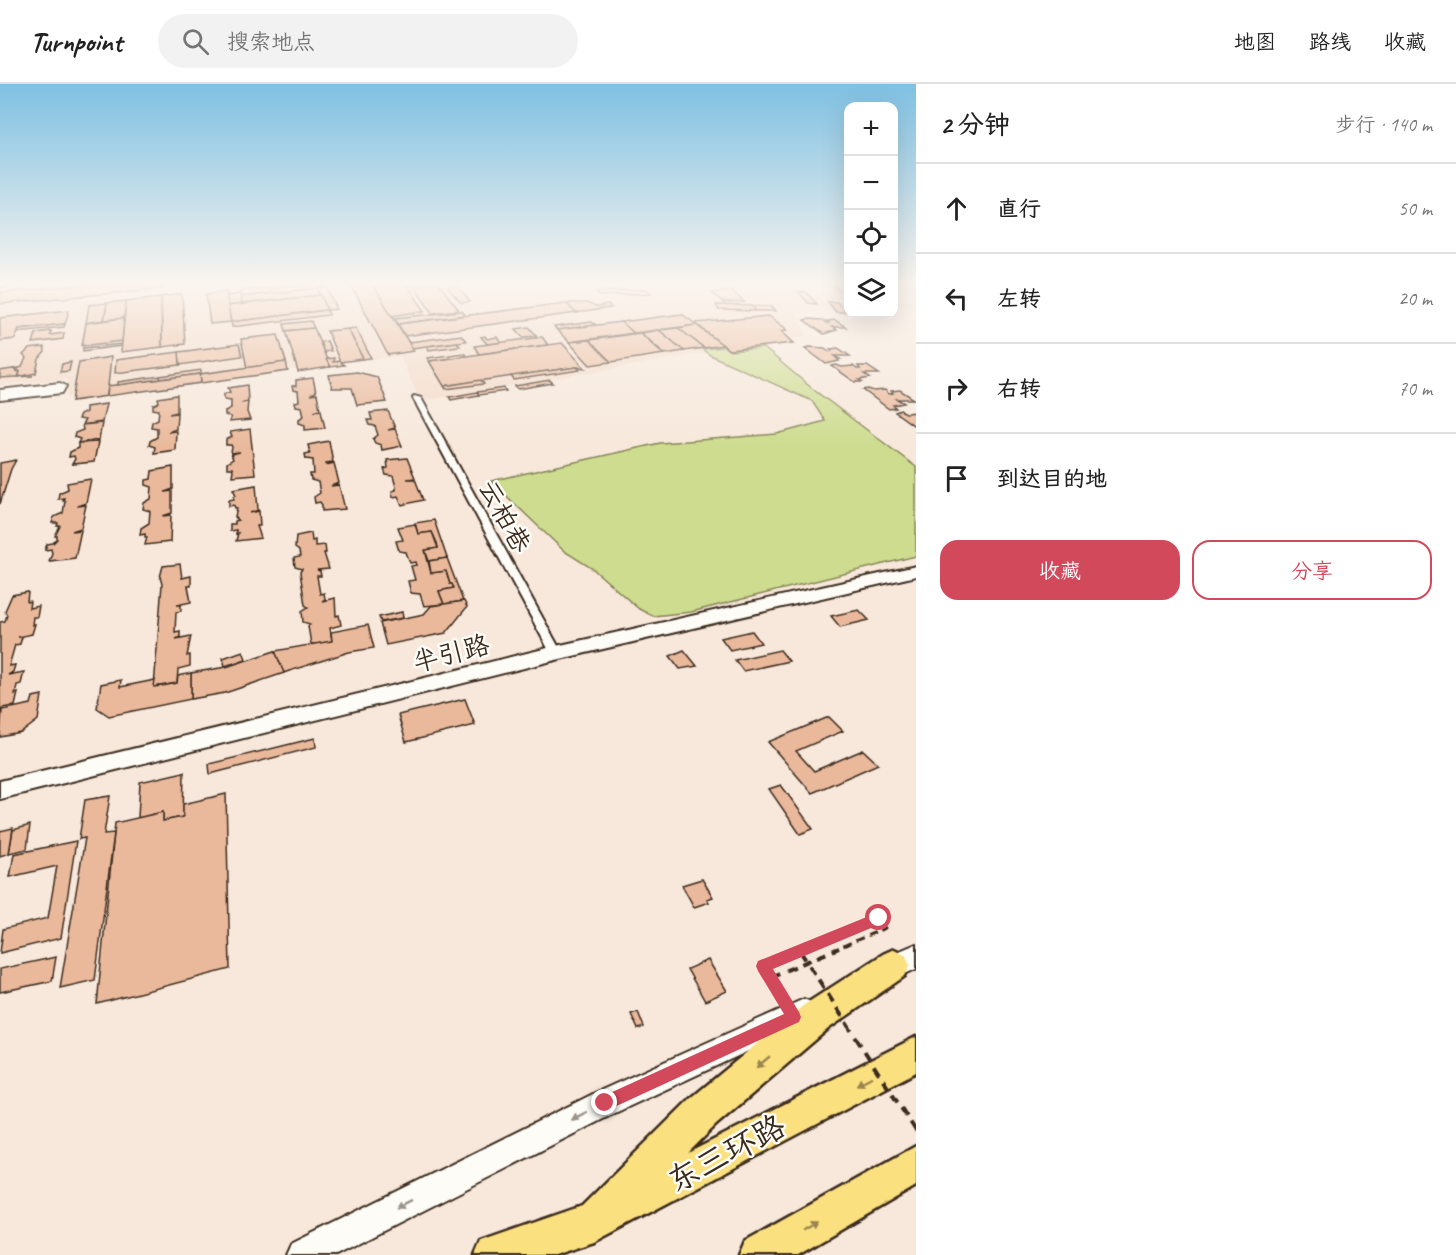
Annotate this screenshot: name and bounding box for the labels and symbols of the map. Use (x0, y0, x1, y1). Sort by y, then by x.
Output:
street label: 云柏巷 (471, 474, 538, 558)
street label: 半引路 (409, 628, 493, 679)
route start (865, 904, 891, 930)
one-way arrow (755, 1055, 771, 1068)
one-way arrow (855, 1076, 872, 1086)
route end (591, 1089, 617, 1115)
street label: 东三环路 (660, 1105, 792, 1202)
one-way arrow (570, 1112, 587, 1121)
one-way arrow (396, 1199, 413, 1208)
one-way arrow (802, 1221, 819, 1231)

